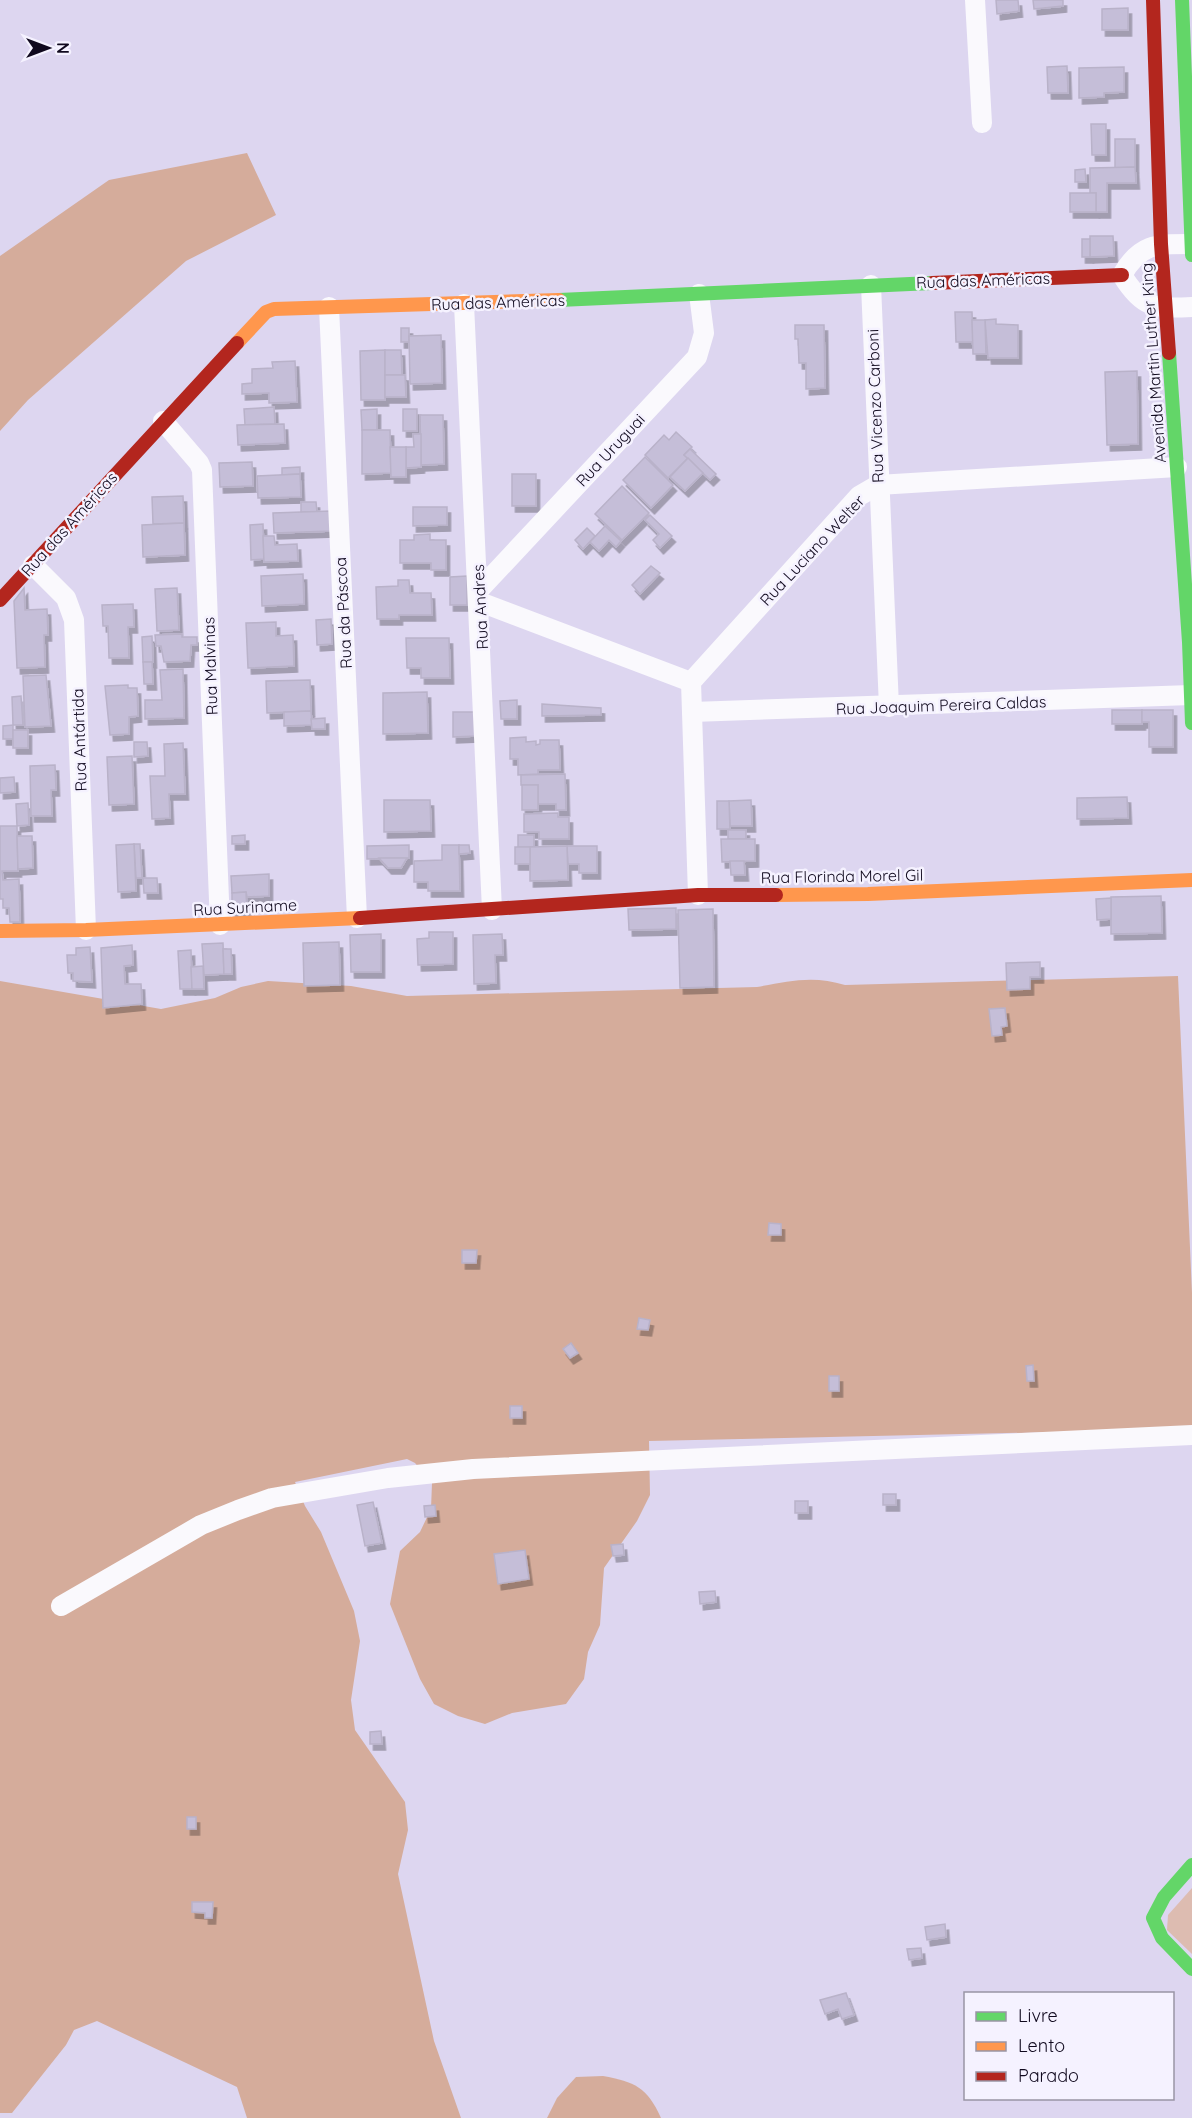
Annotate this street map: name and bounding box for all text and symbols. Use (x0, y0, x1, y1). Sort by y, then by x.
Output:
north arrow (18, 18, 78, 78)
text: N (53, 42, 73, 54)
street label: Avenida Martin Luther King (1136, 262, 1170, 464)
street label: Rua das Américas (916, 268, 1050, 292)
street label: Rua das Américas (431, 290, 565, 314)
street label: Rua Vicenzo Carboni (862, 329, 888, 483)
street label: Rua Uruguai (571, 409, 649, 491)
street label: Rua das Américas (17, 467, 121, 581)
street label: Rua Luciano Welter (755, 490, 869, 610)
street label: Rua da Páscoa (330, 557, 356, 669)
street label: Rua Andres (468, 564, 492, 650)
street label: Rua Malvinas (198, 617, 222, 715)
street label: Rua Antártida (67, 688, 91, 792)
street label: Rua Joaquim Pereira Caldas (835, 691, 1047, 719)
street label: Rua Florinda Morel Gil (761, 865, 923, 887)
street label: Rua Suriname (193, 894, 297, 920)
legend (964, 1992, 1174, 2100)
text: Livre (1018, 2004, 1058, 2027)
text: Lento (1018, 2034, 1065, 2057)
text: Parado (1018, 2064, 1079, 2087)

